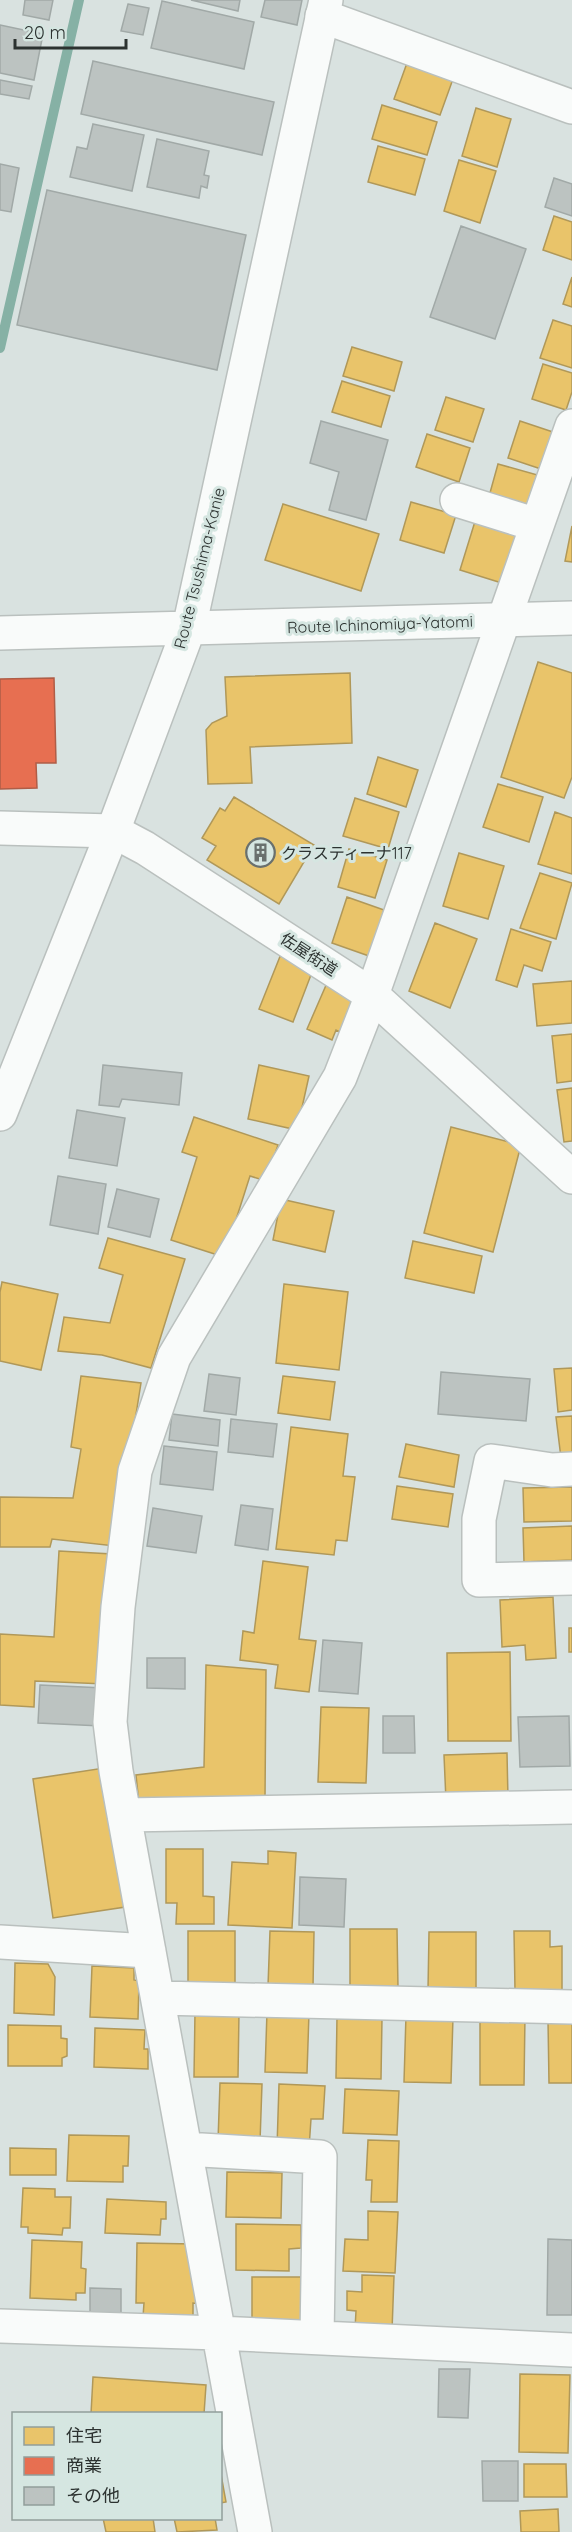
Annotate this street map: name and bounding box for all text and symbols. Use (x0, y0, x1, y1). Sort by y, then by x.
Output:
scale bar (15, 12, 126, 50)
text: 20 m (24, 21, 66, 44)
street label: Route Tsushima-Kanie (169, 485, 229, 651)
street label: Route Ichinomiya-Yatomi (287, 611, 473, 637)
building icon: クラスティーナ117 (244, 837, 276, 869)
place label: クラスティーナ117 (281, 843, 412, 863)
street label: 佐屋街道 (277, 928, 341, 980)
legend (12, 2412, 222, 2520)
text: 住宅 (66, 2424, 102, 2447)
text: 商業 (66, 2454, 102, 2477)
text: その他 (66, 2484, 120, 2507)

